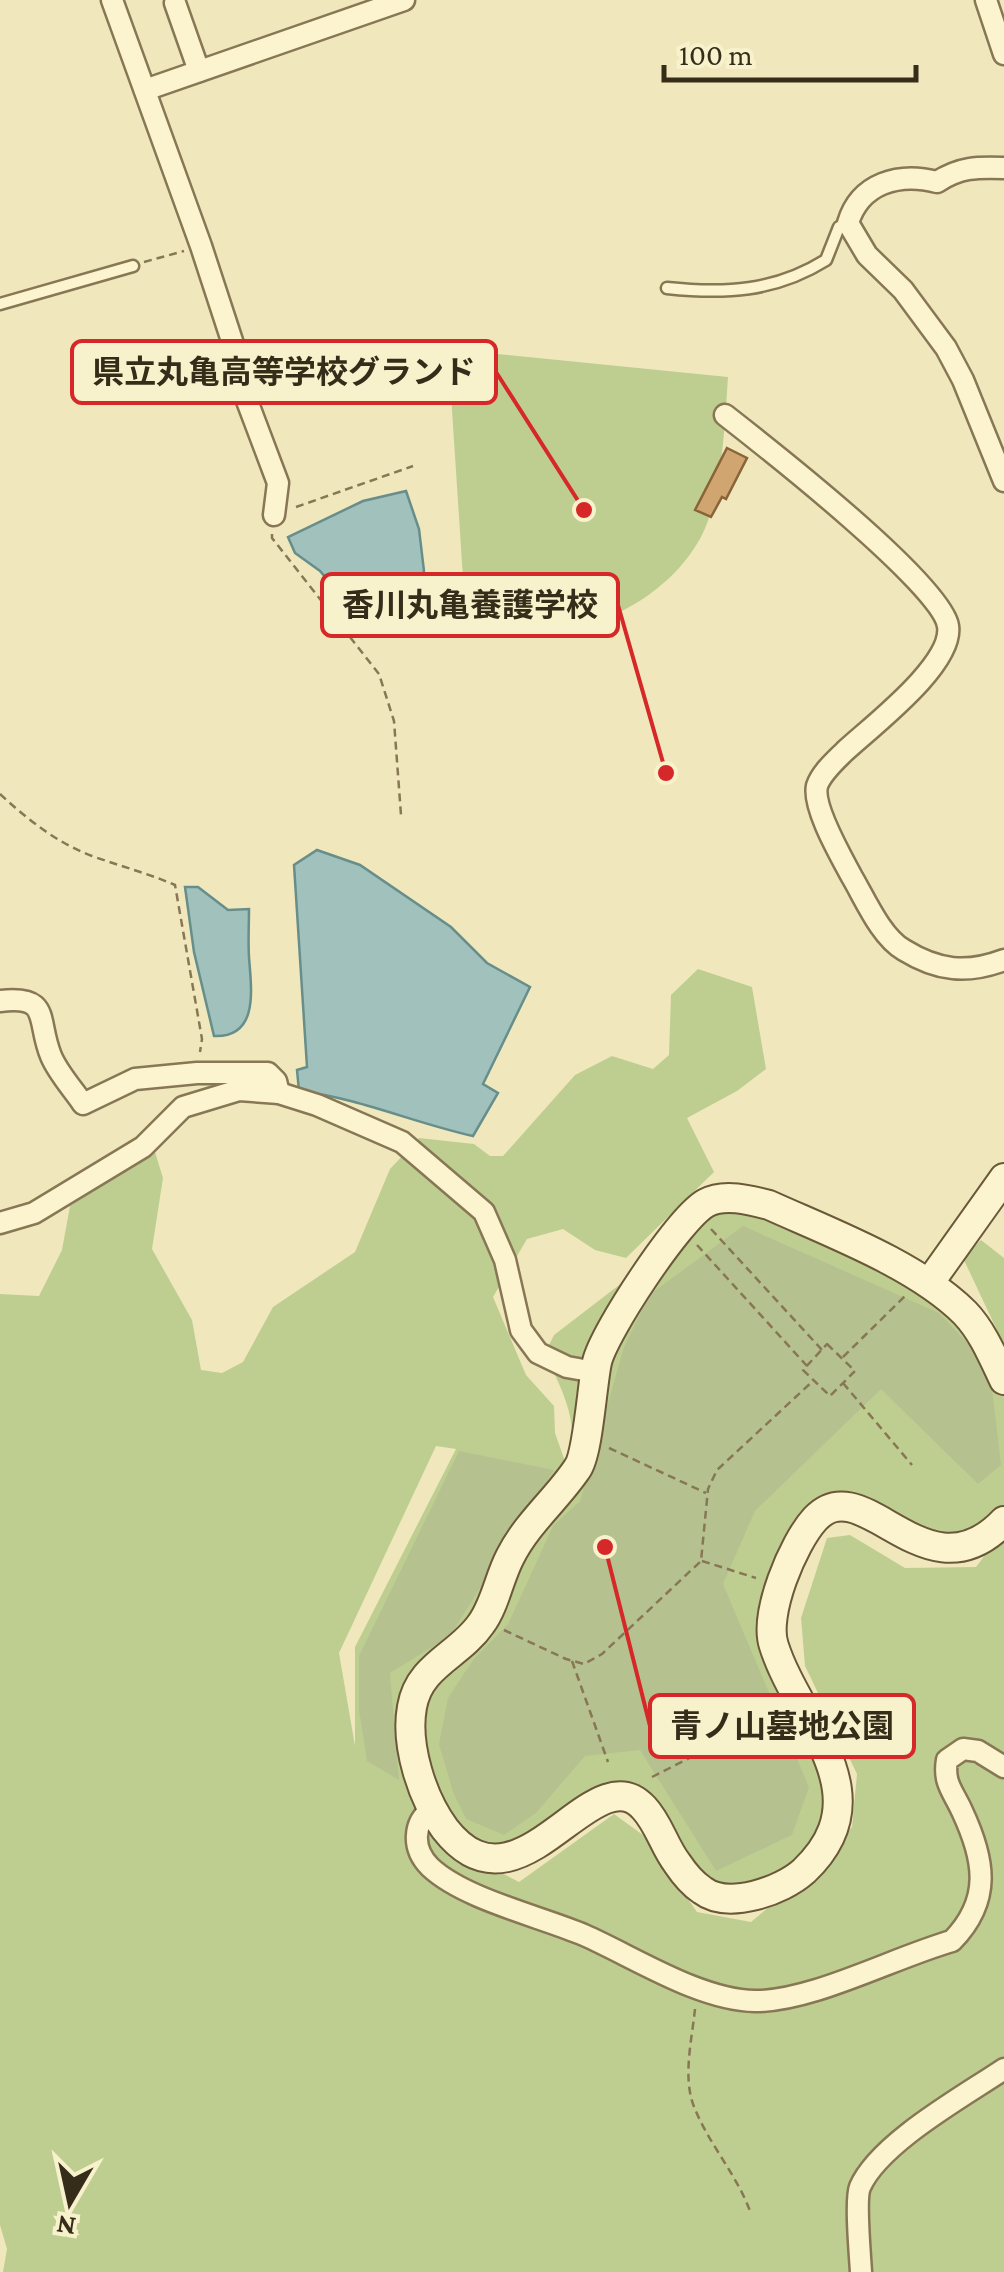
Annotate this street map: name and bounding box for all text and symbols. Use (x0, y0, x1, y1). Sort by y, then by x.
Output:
scale bar (664, 20, 916, 82)
text: 100 m (679, 38, 753, 71)
callout: 県立丸亀高等学校グランド (72, 341, 496, 403)
text: 県立丸亀高等学校グランド (92, 354, 476, 390)
callout: 香川丸亀養護学校 (322, 574, 618, 636)
text: 香川丸亀養護学校 (342, 587, 598, 623)
callout: 青ノ山墓地公園 (650, 1695, 914, 1757)
text: 青ノ山墓地公園 (670, 1708, 894, 1744)
north arrow (20, 2152, 120, 2252)
text: N (54, 2209, 78, 2243)

